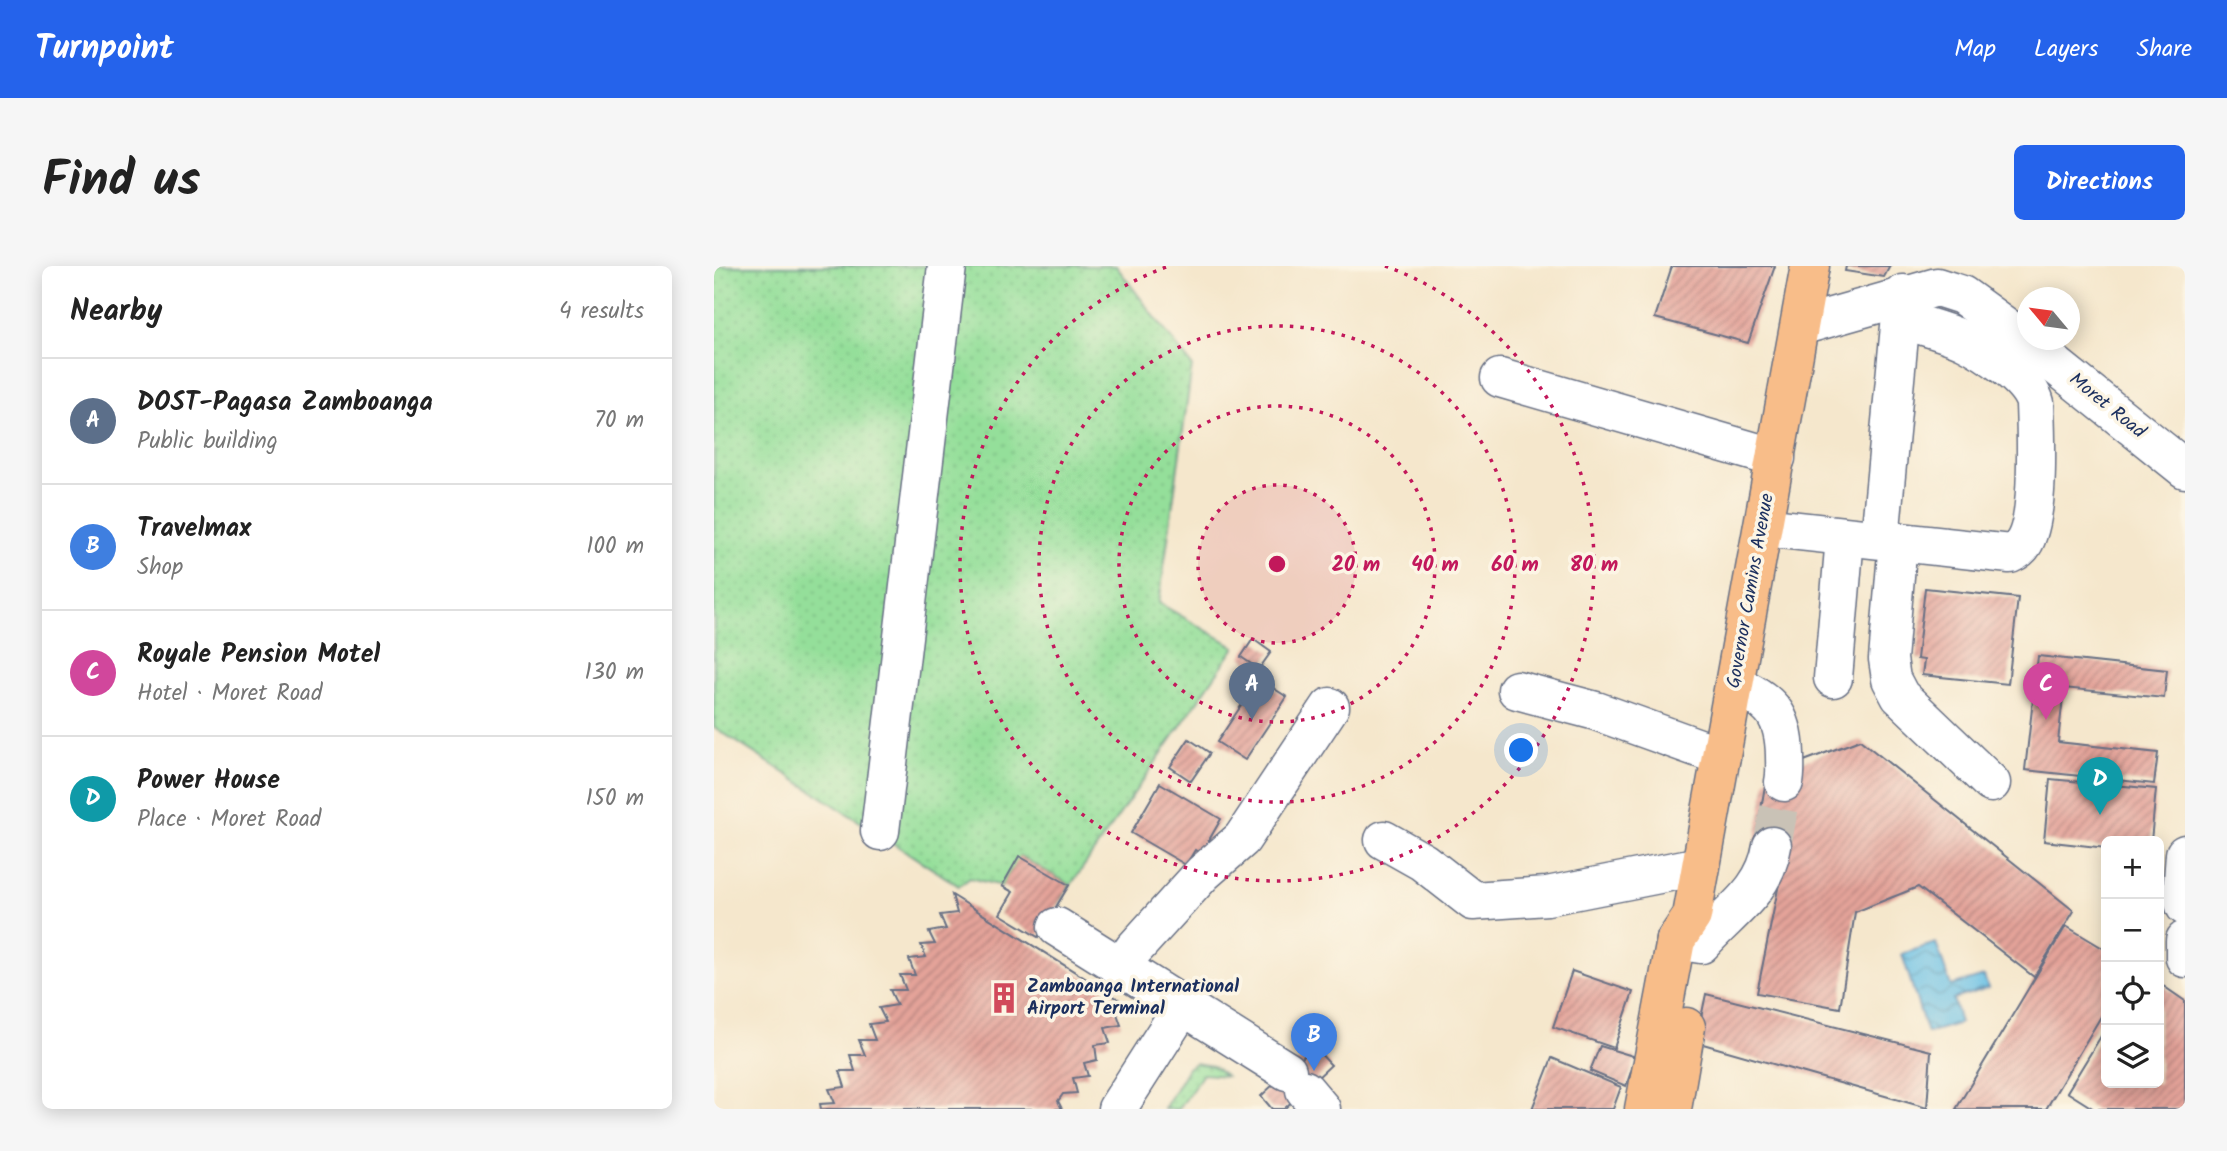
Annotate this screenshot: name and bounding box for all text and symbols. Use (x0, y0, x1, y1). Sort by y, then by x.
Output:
text: Turnpoint (35, 23, 174, 76)
text: Map (1954, 30, 1996, 69)
text: Layers (2034, 30, 2098, 69)
text: Share (2136, 30, 2192, 69)
text: Find us (42, 143, 200, 221)
button: Directions (2014, 145, 2185, 220)
north arrow (2017, 287, 2080, 350)
text: Nearby (70, 288, 162, 336)
text: 4 results (559, 294, 644, 330)
street label: Moret Road (2062, 366, 2152, 447)
text: DOST-Pagasa Zamboanga (137, 382, 433, 424)
text: A (86, 403, 100, 439)
text: 70 m (594, 403, 644, 439)
text: Public building (137, 424, 278, 460)
street label: Governor Camins Avenue (1719, 491, 1783, 691)
text: Travelmax (137, 508, 251, 550)
text: B (86, 529, 100, 565)
text: 100 m (586, 529, 644, 565)
text: 20 m (1332, 549, 1380, 582)
text: 40 m (1411, 549, 1459, 582)
text: 60 m (1491, 549, 1539, 582)
text: 80 m (1570, 549, 1618, 582)
text: Shop (137, 550, 183, 586)
centre of rings (1265, 552, 1289, 576)
text: Royale Pension Motel (137, 634, 380, 676)
text: C (86, 655, 100, 691)
text: 130 m (585, 655, 644, 691)
pin: A (1229, 662, 1275, 720)
pin: C (2023, 662, 2069, 720)
text: Hotel · Moret Road (137, 676, 322, 712)
your location (1504, 733, 1538, 767)
pin: D (2077, 757, 2123, 815)
text: Power House (137, 760, 280, 802)
text: D (85, 781, 101, 817)
text: 150 m (585, 781, 644, 817)
text: Place · Moret Road (137, 802, 321, 838)
map controls (2101, 836, 2164, 1088)
button: + (2101, 836, 2164, 899)
button: − (2101, 899, 2164, 962)
button: locate (2101, 962, 2164, 1025)
place label: Zamboanga International Airport Terminal (1027, 972, 1240, 1024)
building icon: Zamboanga International Airport Terminal (987, 981, 1021, 1015)
pin: B (1291, 1013, 1337, 1071)
button: layers (2101, 1025, 2164, 1088)

